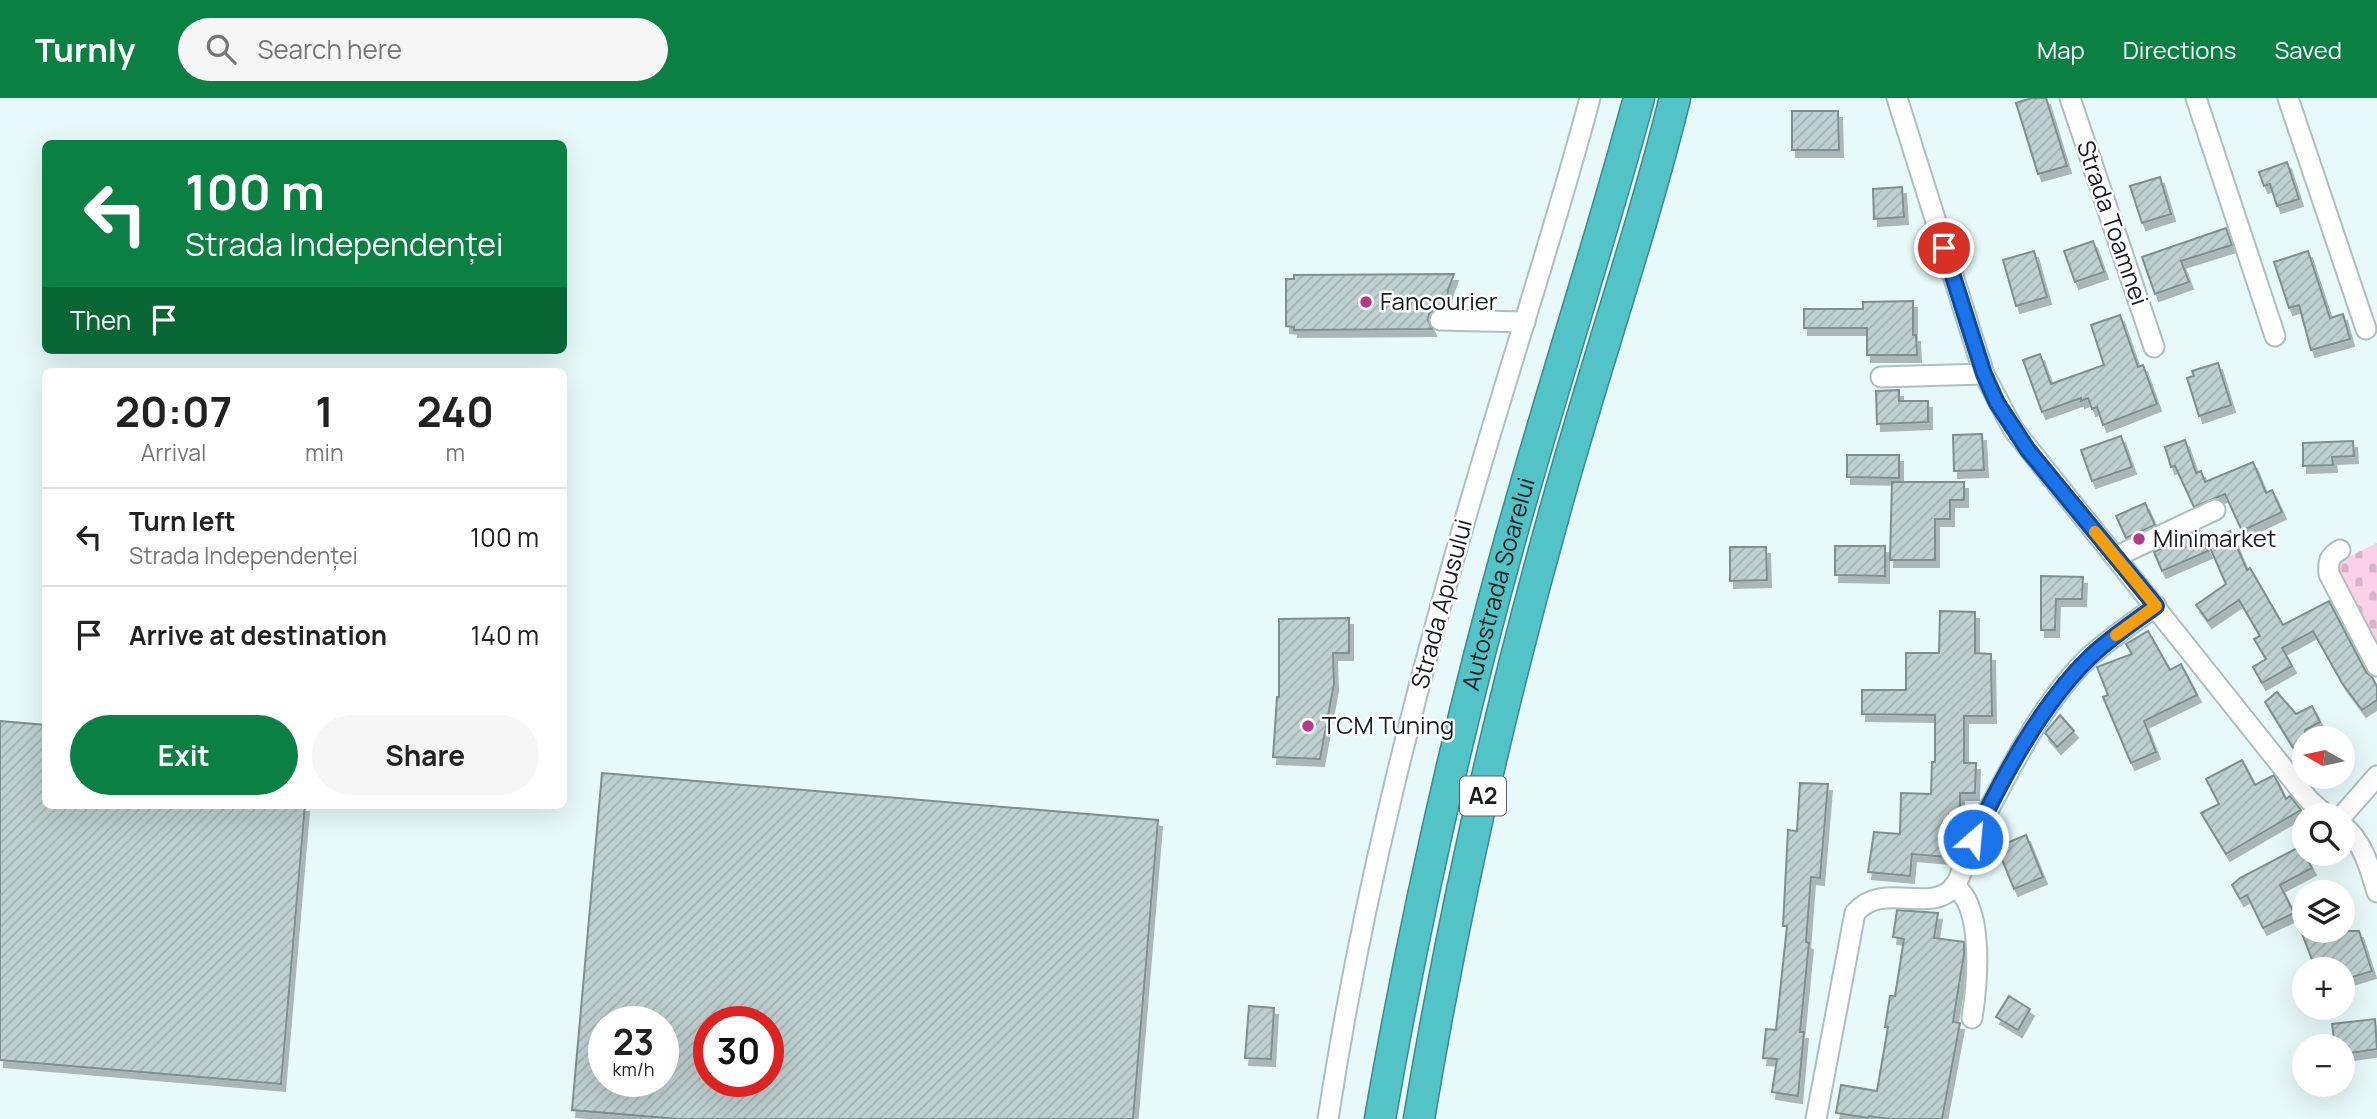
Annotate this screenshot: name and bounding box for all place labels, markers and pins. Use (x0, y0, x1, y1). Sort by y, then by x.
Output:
pin (1914, 218, 1974, 278)
place label: Fancourier (1380, 284, 1498, 317)
marker: Fancourier (1358, 294, 1374, 310)
place label: Minimarket (2153, 521, 2276, 554)
marker: Minimarket (2131, 531, 2147, 547)
place label: TCM Tuning (1322, 708, 1454, 741)
marker: TCM Tuning (1300, 718, 1316, 734)

